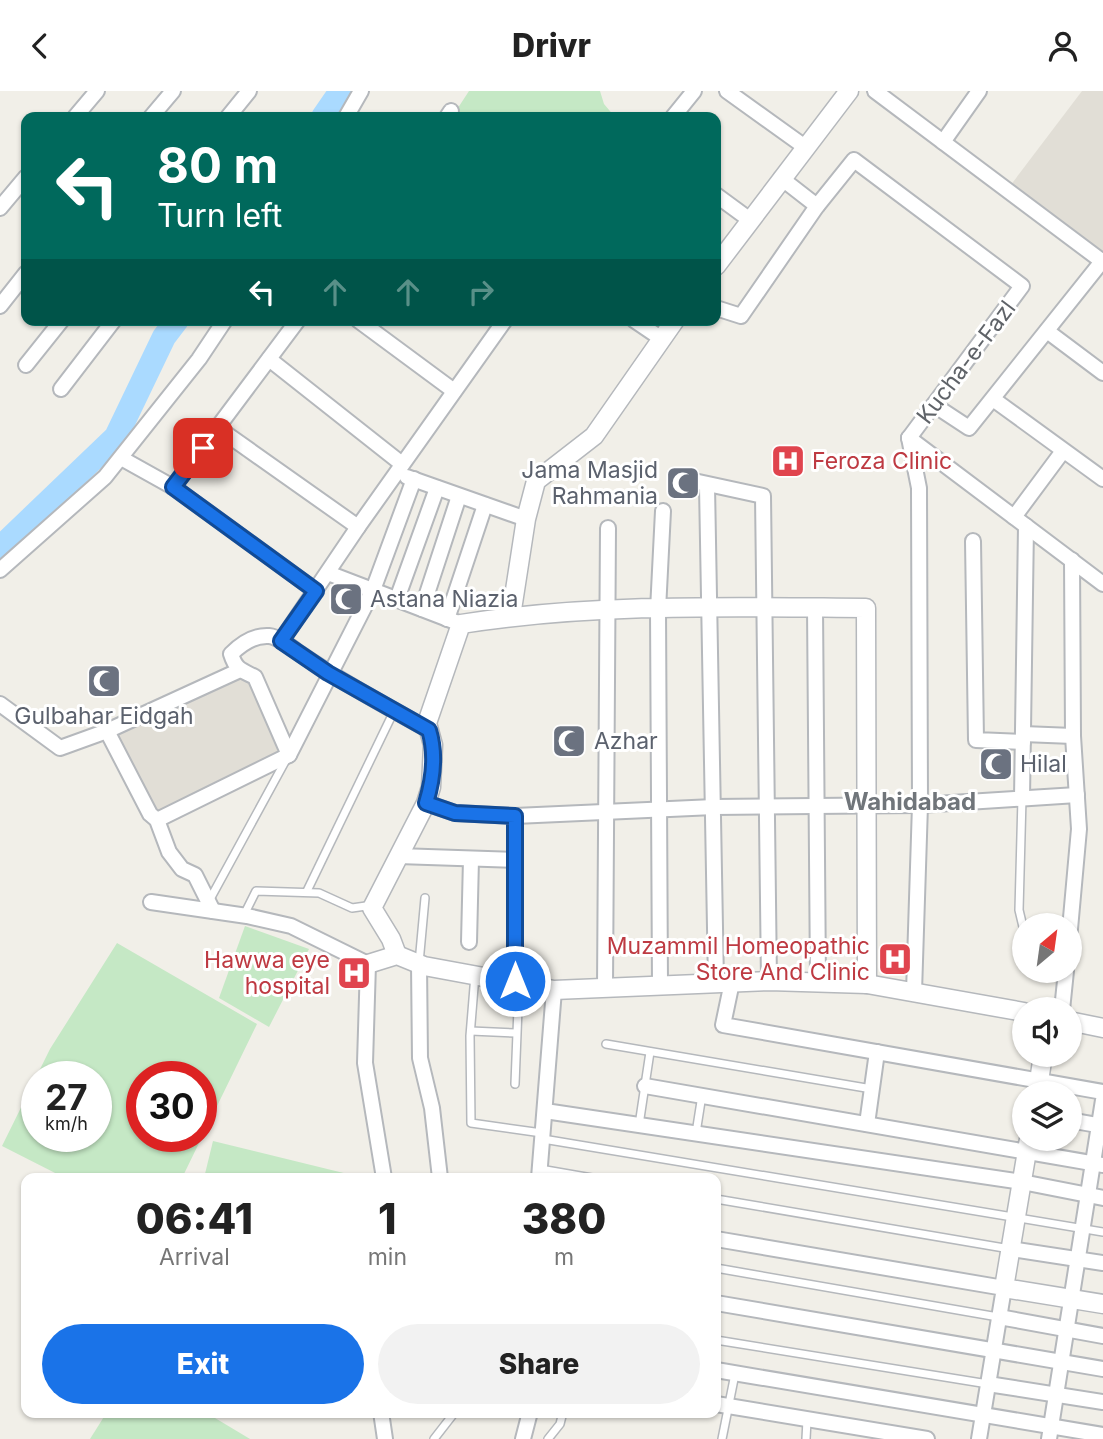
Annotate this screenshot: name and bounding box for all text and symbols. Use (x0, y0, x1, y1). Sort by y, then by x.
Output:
text: Drivr (512, 26, 591, 65)
icon: back (21, 27, 59, 65)
icon: person (1044, 27, 1082, 65)
text: 80 m (157, 136, 278, 195)
icon: left (42, 140, 133, 231)
text: Turn left (157, 196, 282, 235)
icon: left (243, 273, 281, 311)
icon: ahead (316, 273, 354, 311)
icon: ahead (389, 273, 427, 311)
icon: right (462, 273, 500, 311)
street label: Kucha-e-Fazl (911, 295, 1021, 429)
pin (173, 418, 233, 478)
icon: arrive (184, 429, 222, 467)
hospital icon: Feroza Clinic (769, 442, 807, 480)
place label: Feroza Clinic (812, 447, 952, 475)
place label: Jama Masjid Rahmania (521, 456, 658, 510)
mosque icon: Jama Masjid Rahmania (664, 464, 702, 502)
mosque icon: Astana Niazia (327, 580, 365, 618)
place label: Astana Niazia (370, 585, 519, 613)
mosque icon: Gulbahar Eidgah (85, 662, 123, 700)
place label: Gulbahar Eidgah (14, 702, 194, 730)
mosque icon: Azhar (550, 722, 588, 760)
place label: Azhar (594, 727, 658, 755)
mosque icon: Hilal (977, 745, 1015, 783)
place label: Hilal (1020, 750, 1067, 778)
district label: Wahidabad (844, 787, 976, 816)
north arrow (1012, 913, 1082, 983)
map controls (1012, 913, 1082, 1151)
place label: Muzammil Homeopathic Store And Clinic (607, 932, 870, 986)
hospital icon: Muzammil Homeopathic Store And Clinic (876, 940, 914, 978)
position arrow (478, 944, 552, 1018)
place label: Hawwa eye hospital (204, 946, 330, 1000)
hospital icon: Hawwa eye hospital (335, 954, 373, 992)
button: sound (1012, 997, 1082, 1067)
speed limit sign: 30 (126, 1061, 217, 1152)
text: 27 (45, 1076, 88, 1118)
button: layers (1012, 1081, 1082, 1151)
text: km/h (45, 1113, 88, 1134)
text: 06:41 (136, 1193, 253, 1244)
text: 1 (378, 1193, 397, 1244)
text: 380 (522, 1193, 606, 1244)
text: Arrival (159, 1243, 230, 1271)
text: min (368, 1243, 407, 1271)
text: m (554, 1243, 574, 1271)
button: Exit (42, 1324, 364, 1404)
button: Share (378, 1324, 700, 1404)

